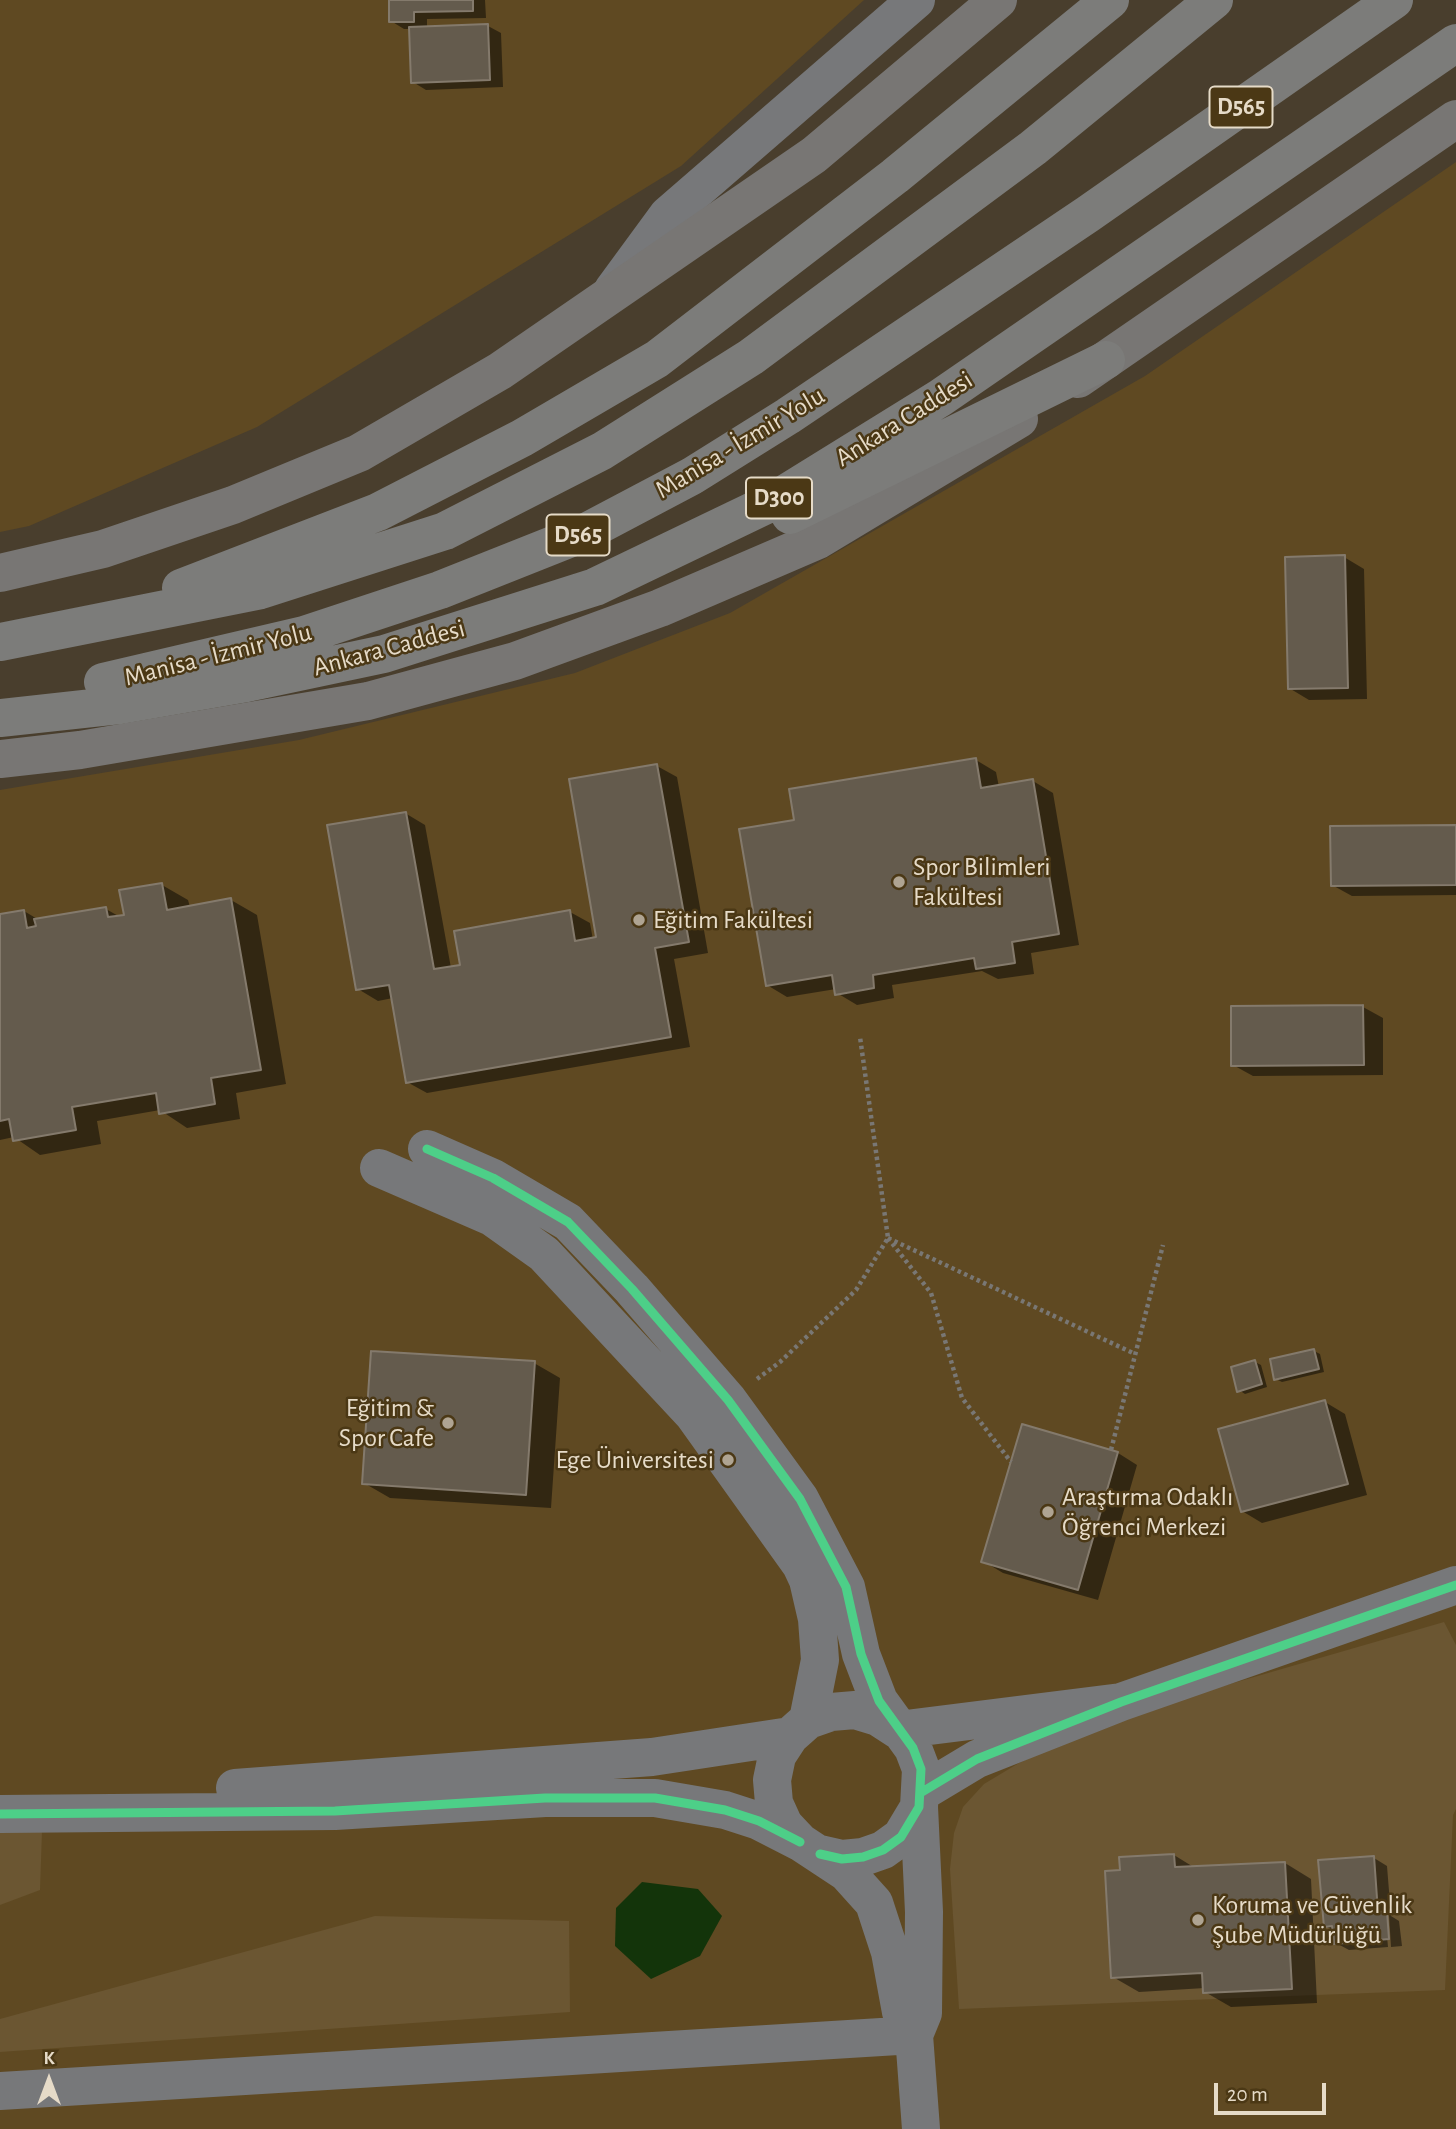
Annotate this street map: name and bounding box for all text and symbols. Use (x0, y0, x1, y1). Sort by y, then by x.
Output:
road number: D565 (1210, 86, 1272, 128)
street label: Ankara Caddesi (830, 364, 978, 474)
street label: Manisa - İzmir Yolu (650, 380, 830, 506)
road number: D300 (746, 477, 812, 518)
road number: D565 (546, 514, 610, 556)
street label: Ankara Caddesi (310, 613, 468, 683)
street label: Manisa - İzmir Yolu (121, 617, 315, 693)
place label: Spor Bilimleri Fakültesi (913, 851, 1051, 912)
marker: Spor Bilimleri Fakültesi (891, 874, 907, 890)
place label: Eğitim Fakültesi (653, 904, 813, 936)
marker: Eğitim Fakültesi (631, 912, 647, 928)
place label: Eğitim & Spor Cafe (339, 1392, 434, 1454)
marker: Eğitim & Spor Cafe (440, 1415, 456, 1431)
place label: Ege Üniversitesi (555, 1444, 714, 1476)
marker: Ege Üniversitesi (720, 1452, 736, 1468)
place label: Araştırma Odaklı Öğrenci Merkezi (1062, 1481, 1233, 1542)
marker: Araştırma Odaklı Öğrenci Merkezi (1040, 1504, 1056, 1520)
place label: Koruma ve Güvenlik Şube Müdürlüğü (1212, 1889, 1412, 1951)
marker: Koruma ve Güvenlik Şube Müdürlüğü (1190, 1912, 1206, 1928)
north arrow (14, 2045, 84, 2115)
text: K (43, 2049, 55, 2068)
scale bar (1218, 2070, 1330, 2114)
text: 20 m (1227, 2084, 1268, 2105)

